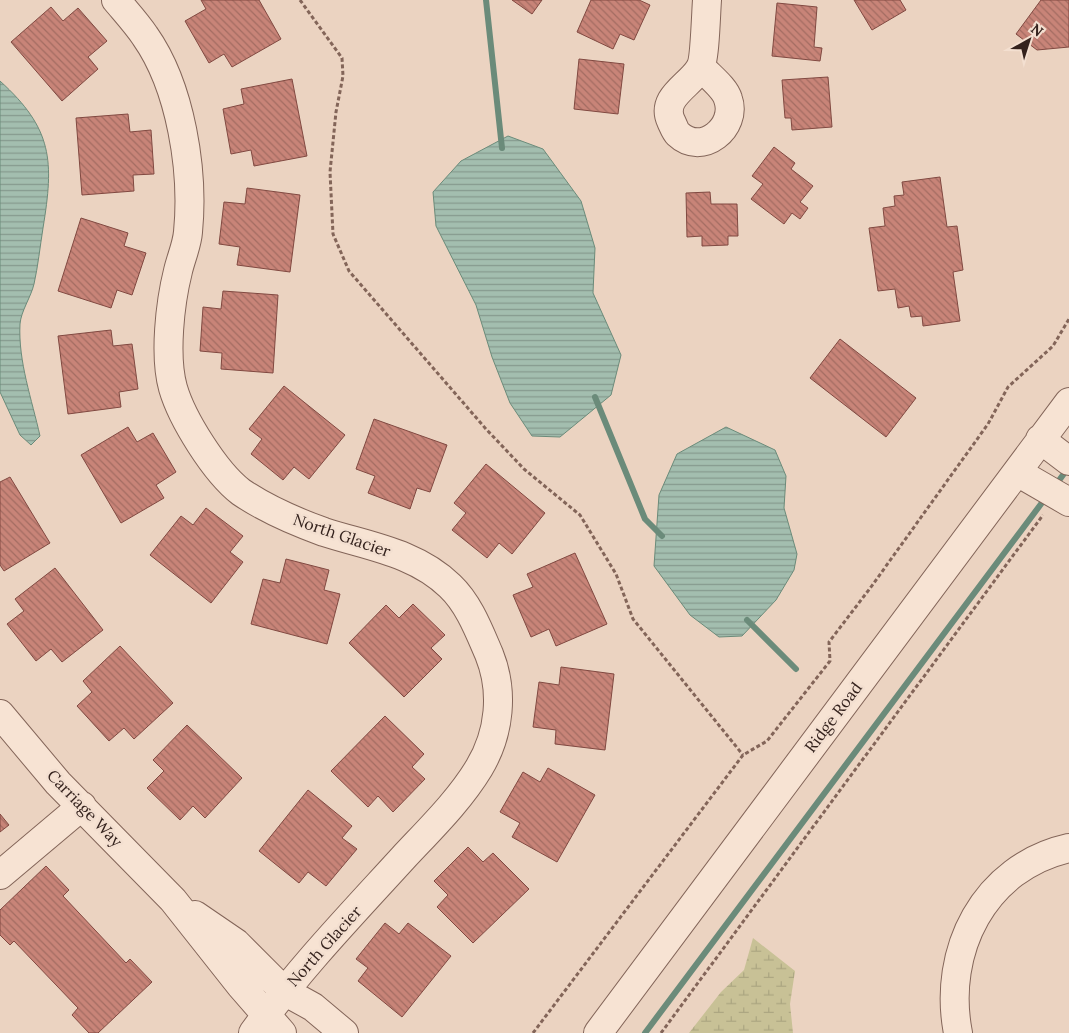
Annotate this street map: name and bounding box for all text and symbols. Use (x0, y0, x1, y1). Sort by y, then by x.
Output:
north arrow (1004, 15, 1054, 65)
text: N (1027, 19, 1047, 40)
street label: North Glacier (291, 509, 393, 561)
street label: Ridge Road (800, 678, 866, 756)
street label: Carriage Way (43, 765, 127, 851)
street label: North Glacier (283, 901, 366, 991)

